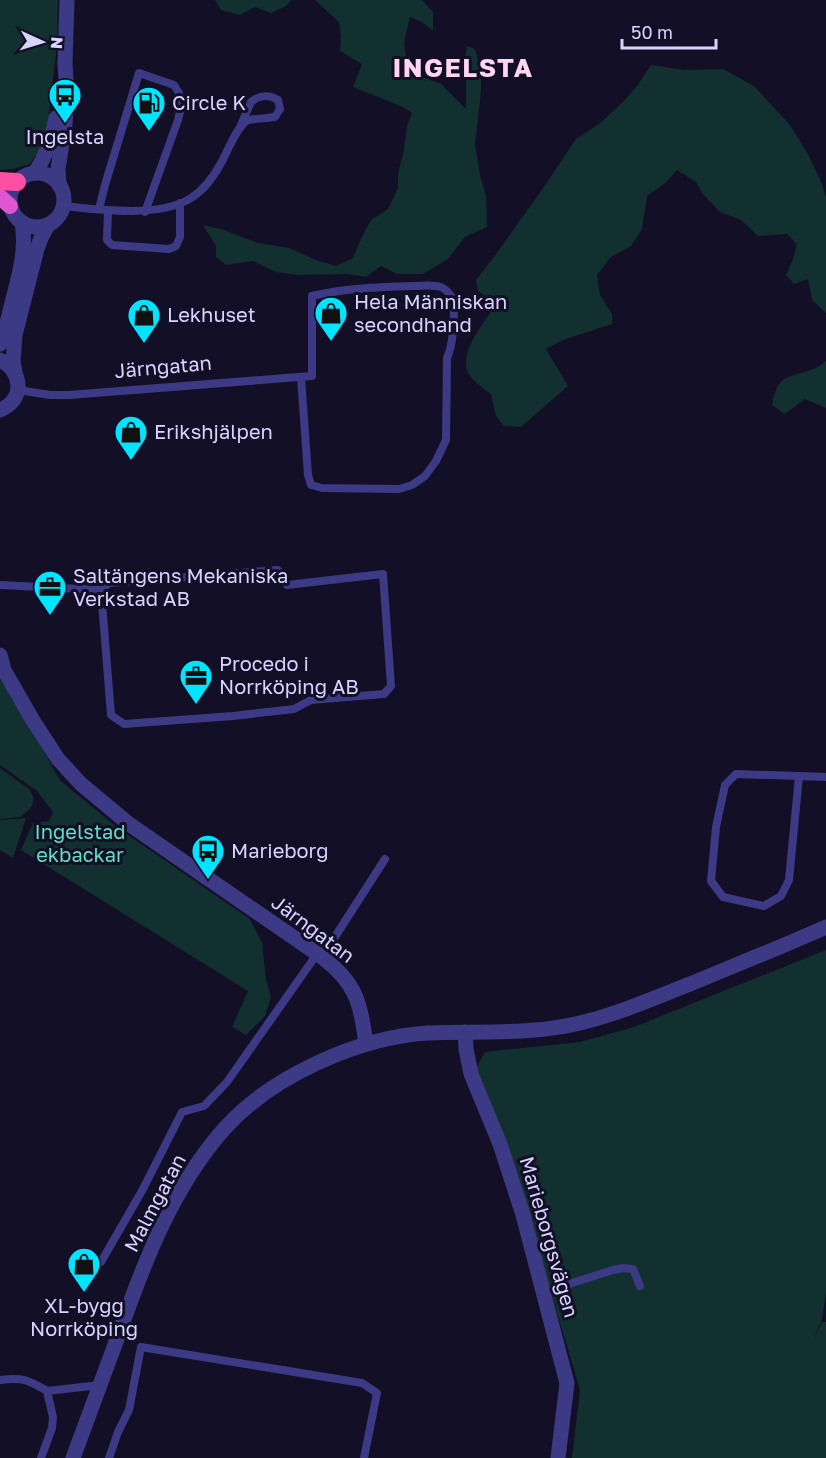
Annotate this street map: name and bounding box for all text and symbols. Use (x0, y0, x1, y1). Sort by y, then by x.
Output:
north arrow (12, 12, 72, 72)
scale bar (622, 12, 716, 50)
text: 50 m (631, 21, 673, 43)
text: N (47, 36, 67, 50)
district label: INGELSTA (392, 52, 534, 83)
bus stop icon: Ingelsta (47, 77, 83, 124)
fuel station icon: Circle K (131, 85, 167, 132)
place label: Circle K (172, 90, 246, 114)
place label: Ingelsta (26, 124, 104, 148)
place label: Hela Människan secondhand (354, 289, 507, 336)
shop icon: Hela Människan secondhand (313, 295, 349, 342)
shop icon: Lekhuset (126, 297, 162, 344)
place label: Lekhuset (167, 302, 256, 326)
street label: Järngatan (113, 350, 213, 382)
shop icon: Erikshjälpen (113, 414, 149, 461)
place label: Erikshjälpen (154, 419, 273, 443)
place label: Saltängens Mekaniska Verkstad AB (73, 563, 288, 610)
office icon: Saltängens Mekaniska Verkstad AB (32, 569, 68, 616)
place label: Procedo i Norrköping AB (219, 651, 359, 698)
office icon: Procedo i Norrköping AB (178, 658, 214, 705)
park label: Ingelstad ekbackar (34, 819, 126, 866)
bus stop icon: Marieborg (190, 833, 226, 880)
place label: Marieborg (231, 838, 328, 862)
street label: Järngatan (267, 889, 360, 967)
street label: Malmgatan (118, 1149, 190, 1256)
street label: Marieborgsvägen (515, 1153, 584, 1320)
shop icon: XL-bygg Norrköping (66, 1246, 102, 1293)
place label: XL-bygg Norrköping (30, 1293, 138, 1340)

